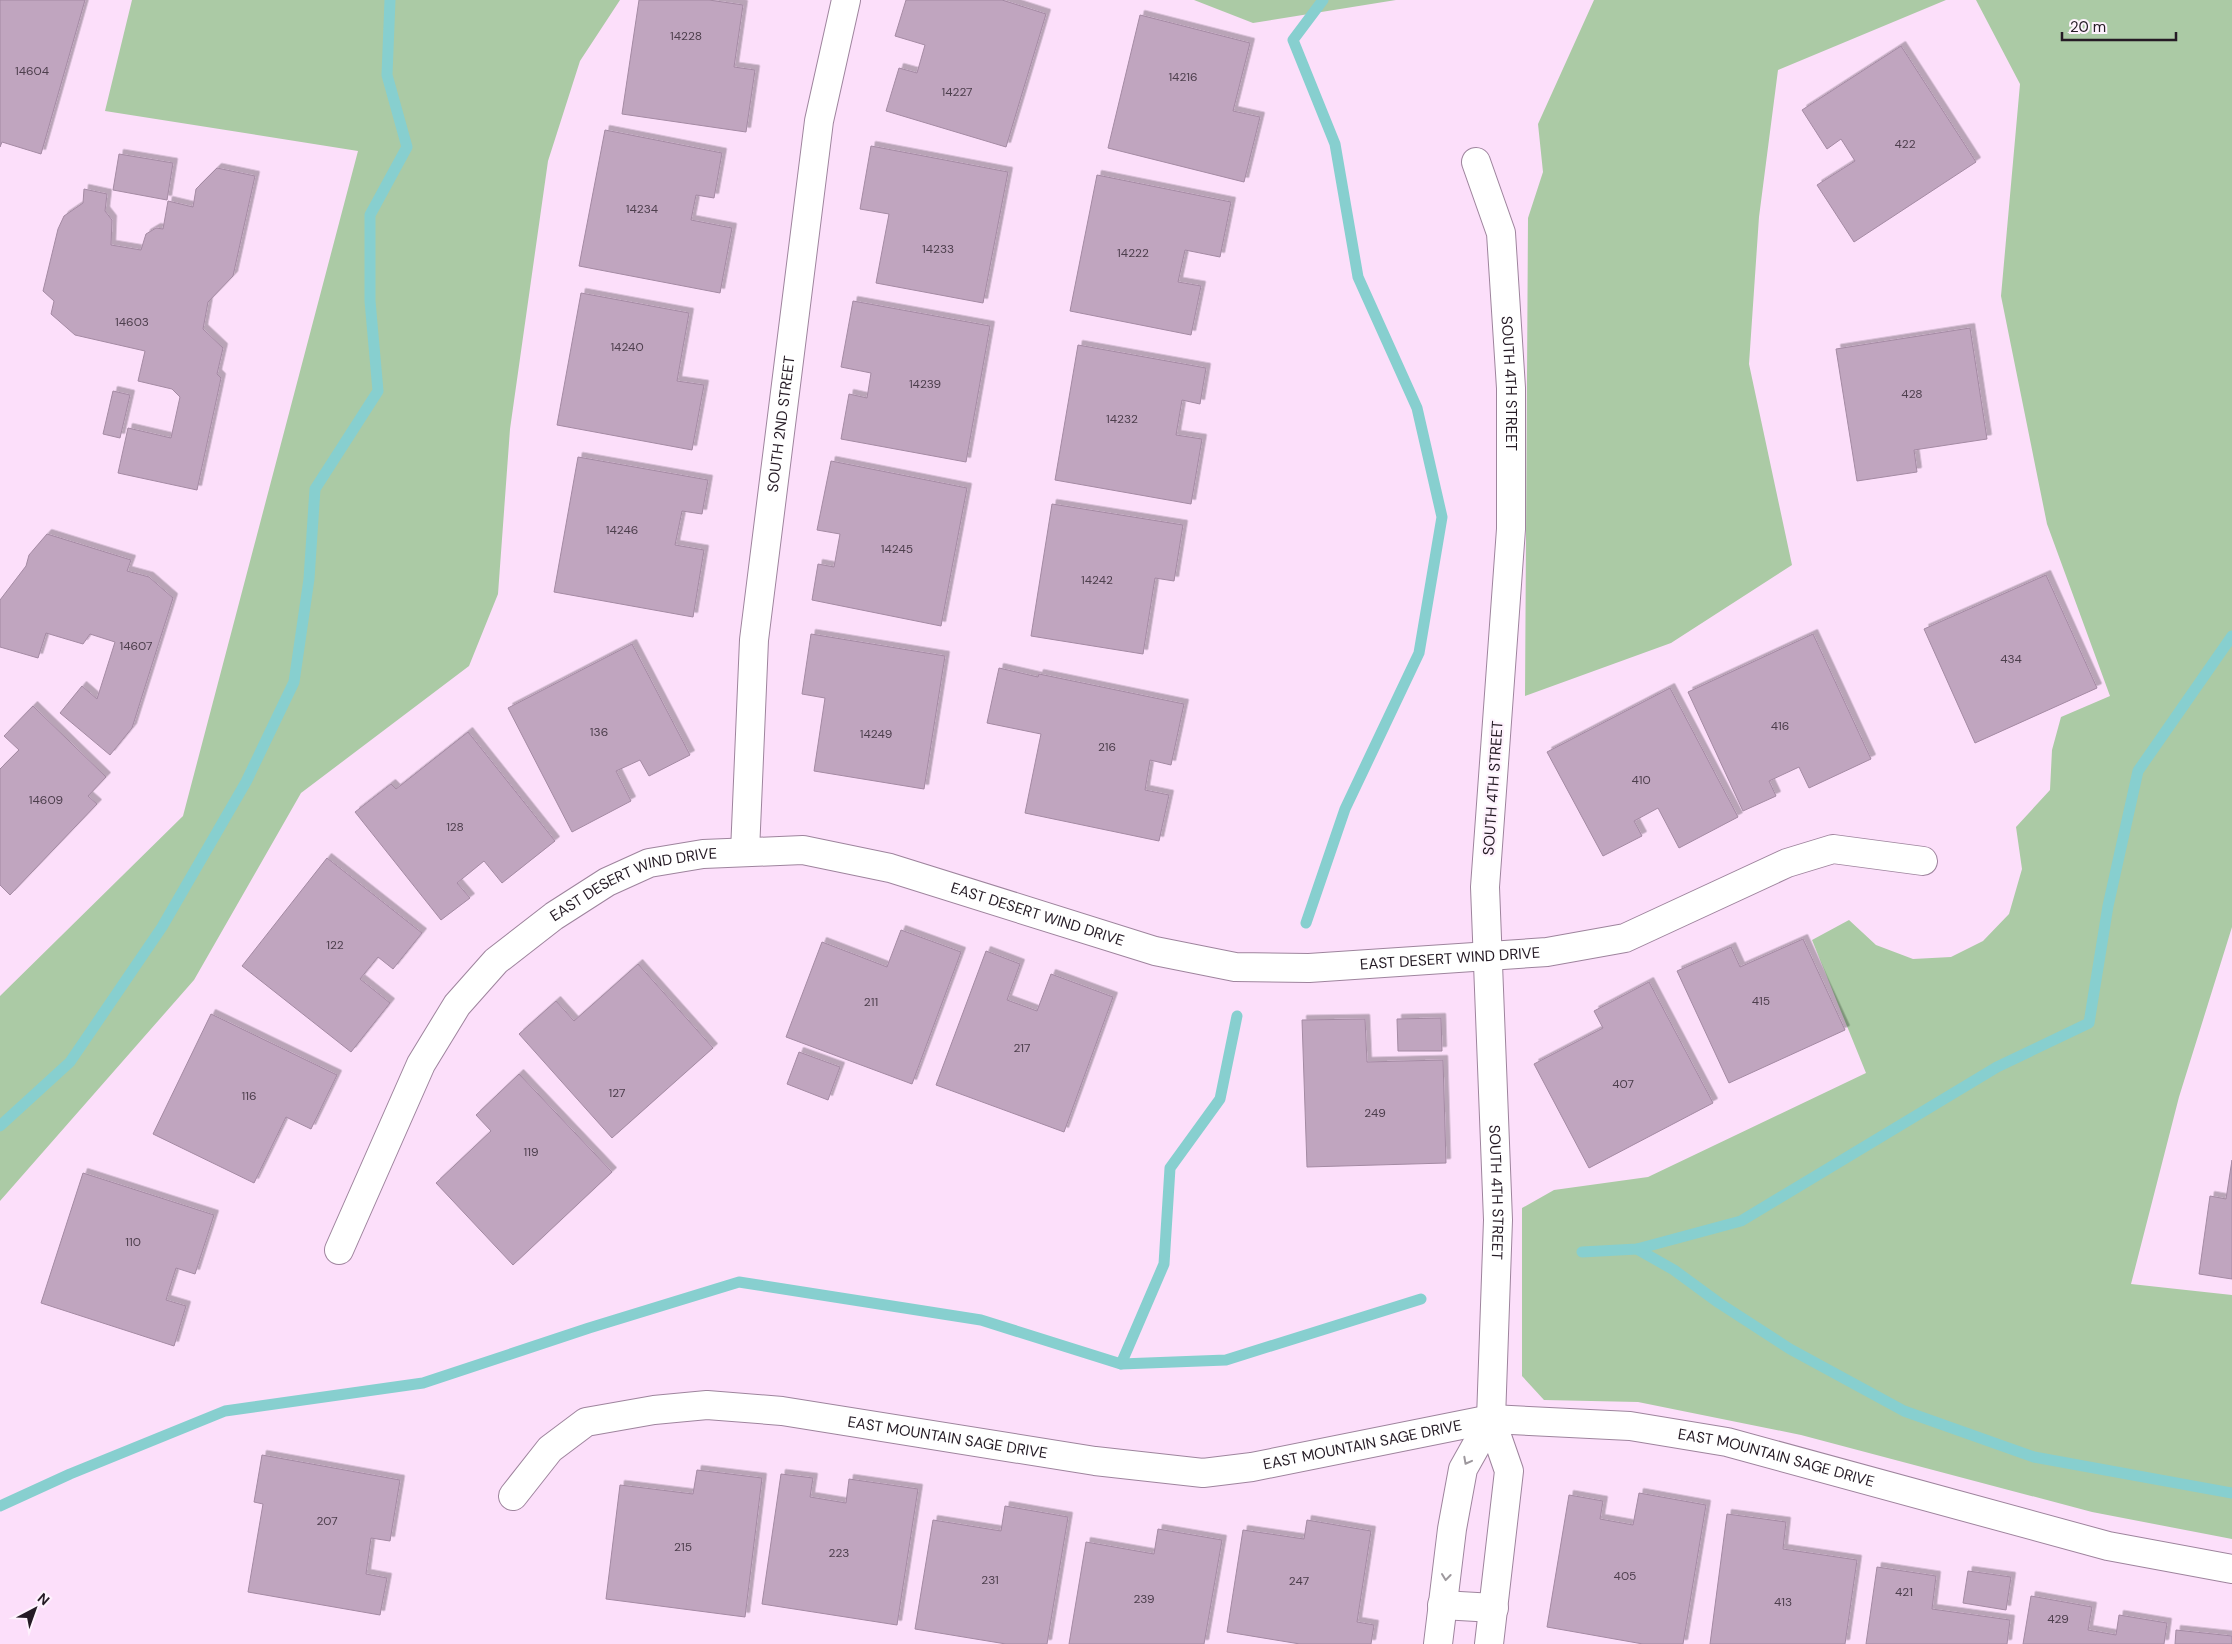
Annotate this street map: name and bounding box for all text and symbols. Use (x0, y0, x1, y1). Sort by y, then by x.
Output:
scale bar (2062, 10, 2176, 42)
text: 20 m (2070, 17, 2106, 37)
house number: 14228 (670, 28, 702, 44)
house number: 14604 (15, 63, 49, 79)
house number: 14216 (1168, 69, 1198, 85)
house number: 14227 (941, 84, 973, 100)
house number: 422 (1894, 136, 1916, 152)
house number: 14234 (626, 201, 658, 217)
house number: 14233 (922, 241, 954, 257)
house number: 14222 (1117, 245, 1149, 261)
house number: 14603 (115, 314, 149, 330)
street label: SOUTH 4TH STREET (1496, 315, 1521, 451)
house number: 14240 (610, 339, 644, 355)
street label: SOUTH 2ND STREET (763, 355, 800, 493)
house number: 14239 (909, 376, 941, 392)
house number: 428 (1901, 386, 1923, 402)
house number: 14232 (1106, 411, 1138, 427)
house number: 14246 (606, 522, 638, 538)
house number: 14245 (881, 541, 913, 557)
house number: 14242 (1081, 572, 1113, 588)
house number: 14607 (119, 638, 153, 654)
house number: 434 (2000, 651, 2022, 667)
house number: 416 (1771, 718, 1789, 734)
street label: SOUTH 4TH STREET (1478, 720, 1508, 856)
house number: 136 (590, 724, 608, 740)
house number: 14249 (860, 726, 892, 742)
house number: 216 (1098, 739, 1116, 755)
house number: 410 (1631, 772, 1651, 788)
house number: 14609 (29, 792, 63, 808)
house number: 128 (446, 819, 464, 835)
street label: EAST DESERT WIND DRIVE (546, 843, 717, 926)
street label: EAST DESERT WIND DRIVE (948, 878, 1127, 951)
house number: 122 (326, 937, 344, 953)
street label: EAST DESERT WIND DRIVE (1359, 942, 1541, 975)
house number: 415 (1752, 993, 1770, 1009)
house number: 211 (864, 994, 878, 1010)
house number: 217 (1013, 1040, 1031, 1056)
house number: 407 (1612, 1076, 1634, 1092)
house number: 127 (609, 1085, 625, 1101)
house number: 116 (241, 1088, 257, 1104)
house number: 249 (1364, 1105, 1386, 1121)
street label: SOUTH 4TH STREET (1484, 1124, 1508, 1260)
house number: 119 (523, 1144, 539, 1160)
house number: 110 (125, 1234, 141, 1250)
street label: EAST MOUNTAIN SAGE DRIVE (846, 1412, 1049, 1463)
street label: EAST MOUNTAIN SAGE DRIVE (1261, 1415, 1463, 1475)
street label: EAST MOUNTAIN SAGE DRIVE (1676, 1424, 1877, 1492)
one-way arrow (1464, 1456, 1474, 1465)
house number: 207 (316, 1513, 338, 1529)
house number: 215 (674, 1539, 692, 1555)
house number: 223 (829, 1545, 849, 1561)
house number: 405 (1614, 1568, 1636, 1584)
house number: 231 (981, 1572, 999, 1588)
house number: 247 (1289, 1573, 1309, 1589)
one-way arrow (1441, 1573, 1452, 1581)
north arrow (10, 1584, 60, 1634)
house number: 421 (1895, 1584, 1913, 1600)
text: N (34, 1589, 53, 1609)
house number: 239 (1133, 1591, 1155, 1607)
house number: 413 (1774, 1594, 1792, 1610)
house number: 429 (2047, 1611, 2069, 1627)

